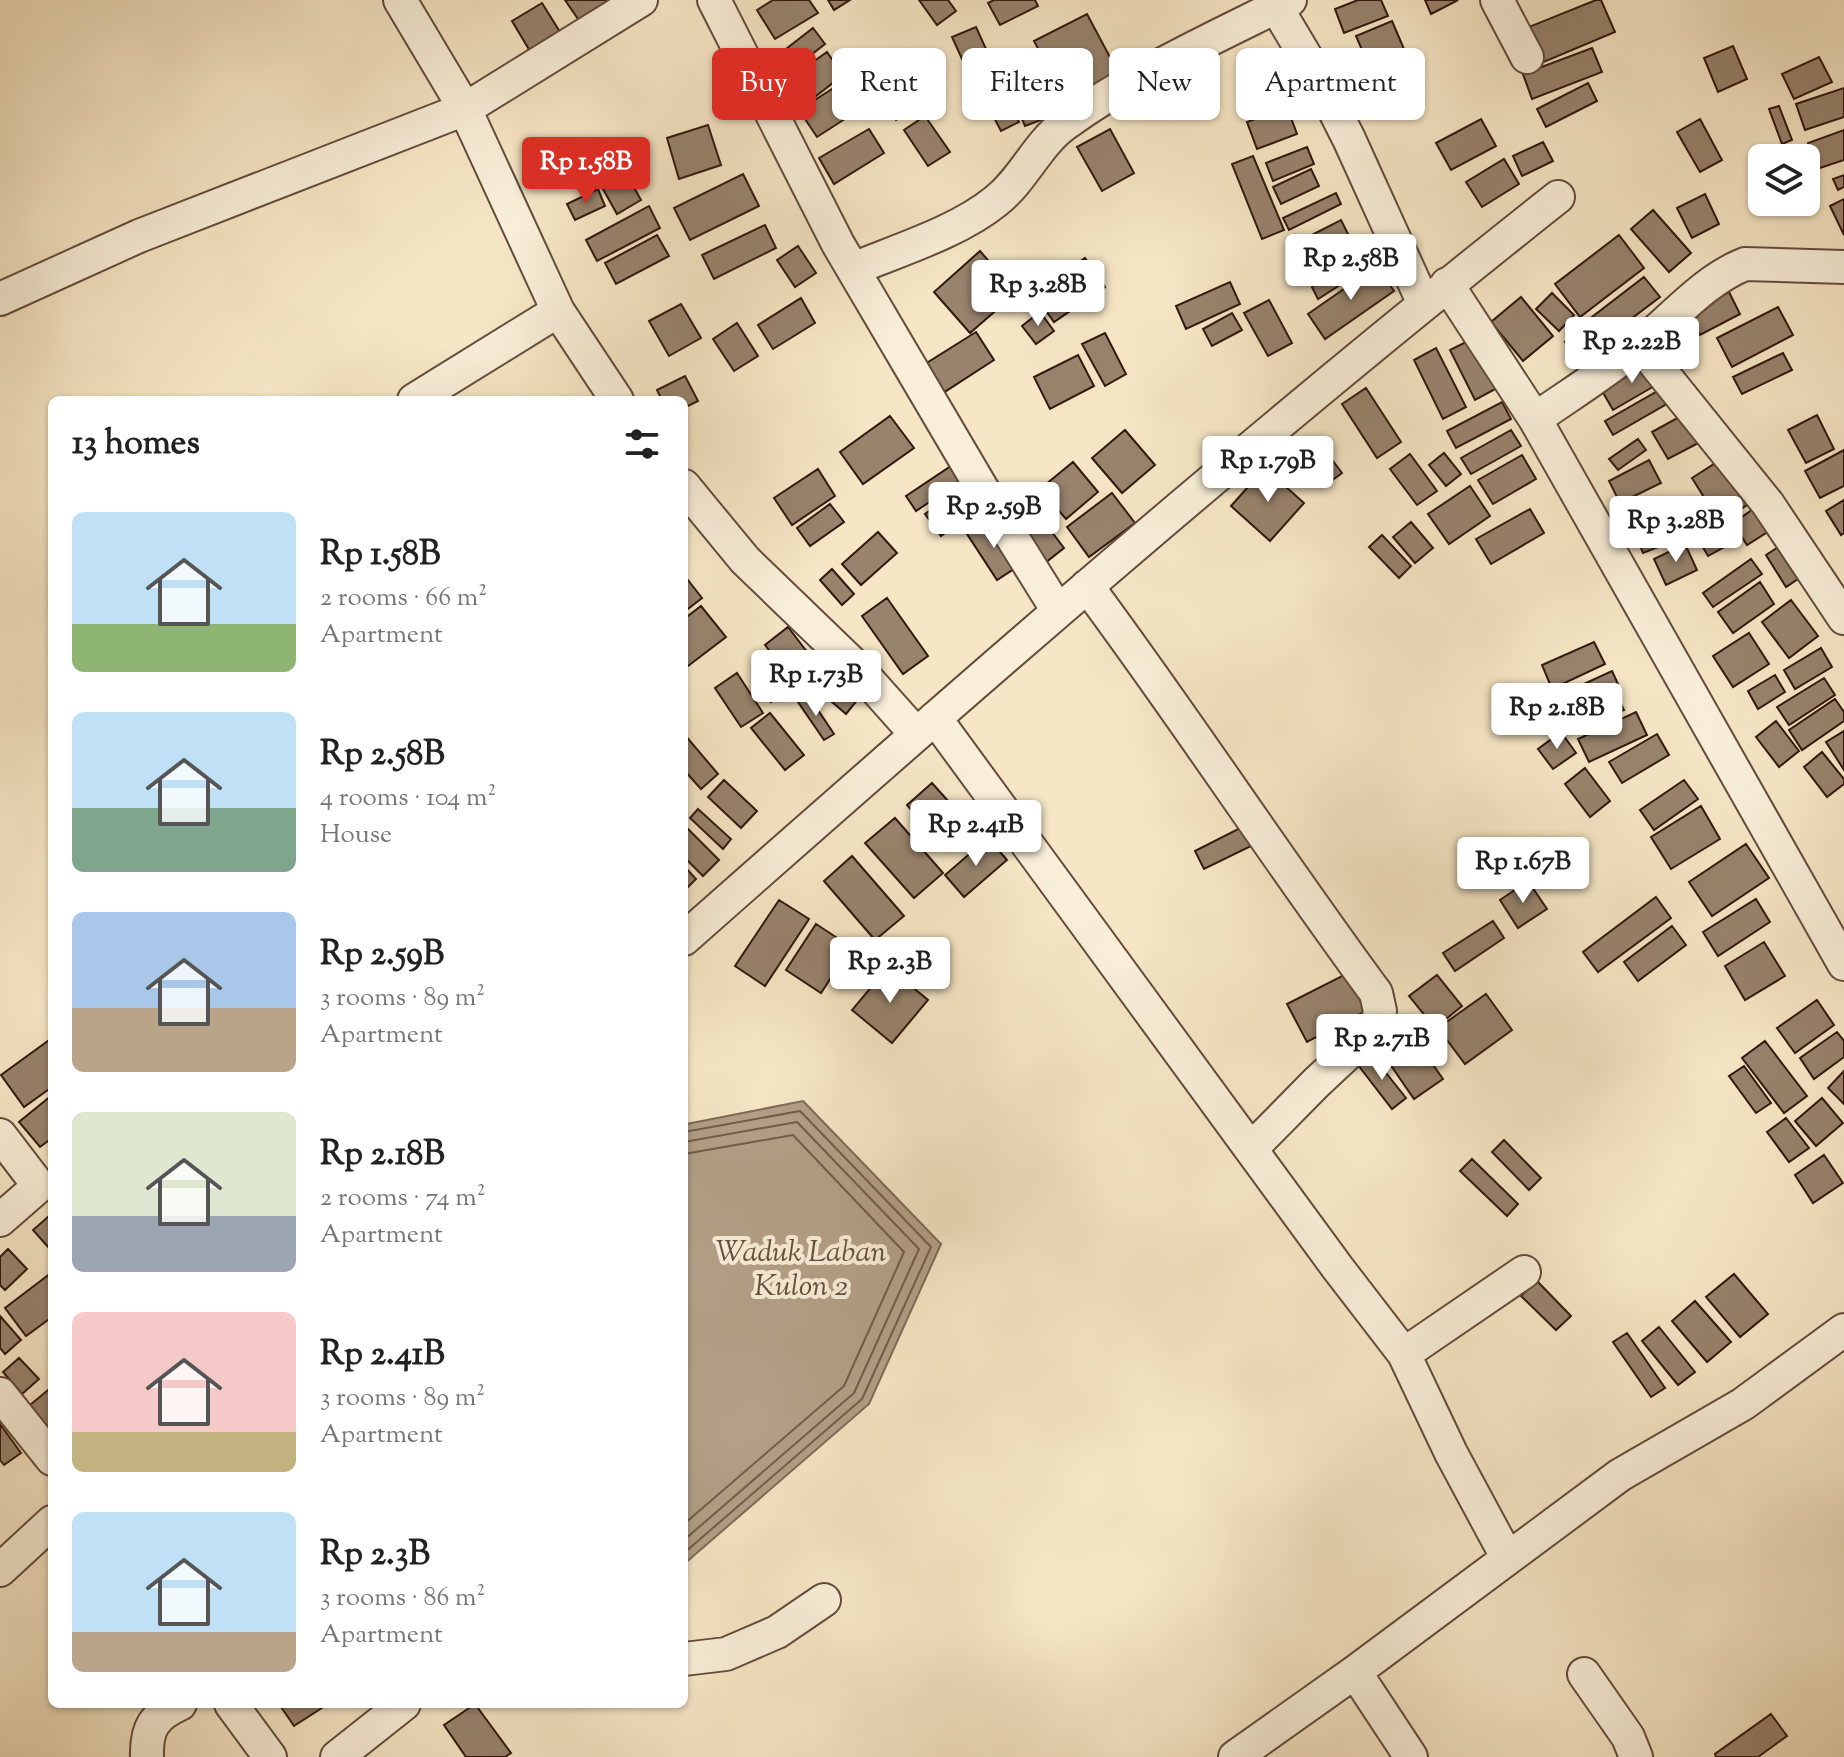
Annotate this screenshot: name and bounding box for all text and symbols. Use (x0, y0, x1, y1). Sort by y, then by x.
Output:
chip: Buy (712, 48, 816, 120)
chip: Rent (832, 48, 946, 120)
chip: Filters (962, 48, 1093, 120)
chip: New (1109, 48, 1220, 120)
chip: Apartment (1236, 48, 1425, 120)
pin: Rp 1.58B (503, 137, 669, 205)
text: Rp 1.58B (540, 144, 632, 181)
map controls (1748, 144, 1820, 216)
button: layers (1748, 144, 1820, 216)
pin: Rp 2.58B (1268, 234, 1434, 302)
text: Rp 2.58B (1303, 241, 1399, 278)
pin: Rp 3.28B (955, 260, 1121, 328)
text: Rp 3.28B (990, 267, 1086, 304)
pin: Rp 2.22B (1549, 317, 1715, 385)
text: Rp 2.22B (1583, 324, 1681, 361)
text: 13 homes (72, 420, 200, 469)
icon: filters (620, 422, 664, 466)
pin: Rp 1.79B (1185, 436, 1351, 504)
text: Rp 1.79B (1220, 443, 1316, 480)
pin: Rp 2.59B (911, 482, 1077, 550)
text: Rp 2.59B (946, 489, 1042, 526)
pin: Rp 3.28B (1593, 496, 1759, 564)
text: Rp 3.28B (1628, 503, 1724, 540)
text: Rp 1.58B (320, 531, 440, 580)
icon: home (136, 544, 232, 640)
text: 2 rooms · 66 m² (320, 580, 487, 617)
text: Apartment (320, 617, 443, 654)
pin: Rp 1.73B (733, 650, 899, 718)
text: Rp 1.73B (769, 657, 863, 694)
pin: Rp 2.18B (1474, 683, 1640, 751)
text: Rp 2.18B (1509, 690, 1605, 727)
text: Rp 2.58B (320, 731, 445, 780)
icon: home (136, 744, 232, 840)
text: 4 rooms · 104 m² (320, 780, 496, 817)
pin: Rp 2.41B (893, 800, 1059, 868)
text: Rp 2.41B (928, 807, 1024, 844)
text: House (320, 817, 392, 854)
pin: Rp 1.67B (1440, 837, 1606, 905)
text: Rp 1.67B (1475, 844, 1571, 881)
text: Rp 2.59B (320, 931, 444, 980)
pin: Rp 2.3B (816, 937, 964, 1005)
icon: home (136, 944, 232, 1040)
text: Rp 2.3B (848, 944, 932, 981)
text: 3 rooms · 89 m² (320, 980, 485, 1017)
pin: Rp 2.71B (1299, 1014, 1465, 1082)
text: Apartment (320, 1017, 443, 1054)
text: Rp 2.71B (1334, 1021, 1430, 1058)
text: Rp 2.18B (320, 1131, 445, 1180)
icon: home (136, 1144, 232, 1240)
text: 2 rooms · 74 m² (320, 1180, 485, 1217)
text: Apartment (320, 1217, 443, 1254)
water label: Waduk Laban Kulon 2 (716, 1232, 887, 1309)
text: Rp 2.41B (320, 1331, 445, 1380)
icon: home (136, 1344, 232, 1440)
text: 3 rooms · 89 m² (320, 1380, 485, 1417)
text: Apartment (320, 1417, 443, 1454)
text: Rp 2.3B (320, 1531, 430, 1580)
icon: home (136, 1544, 232, 1640)
text: 3 rooms · 86 m² (320, 1580, 485, 1617)
text: Apartment (320, 1617, 443, 1654)

